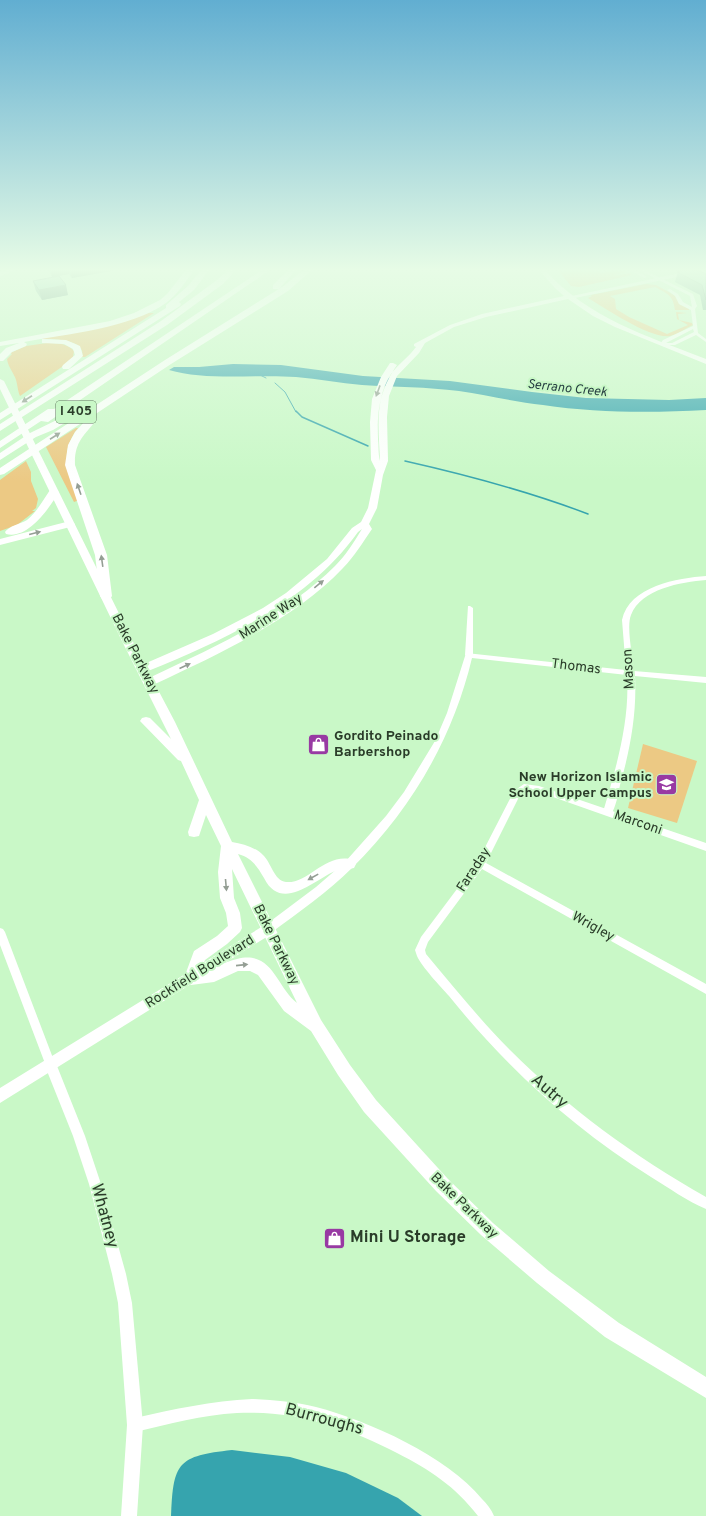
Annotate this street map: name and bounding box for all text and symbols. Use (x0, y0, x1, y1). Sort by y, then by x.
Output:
water label: Serrano Creek (526, 377, 608, 401)
one-way arrow (375, 385, 381, 397)
one-way arrow (21, 396, 33, 403)
road number: I 405 (56, 401, 96, 423)
one-way arrow (50, 432, 61, 440)
one-way arrow (76, 483, 82, 495)
one-way arrow (29, 530, 41, 536)
one-way arrow (99, 555, 105, 567)
one-way arrow (314, 580, 325, 589)
street label: Marine Way (236, 590, 306, 644)
street label: Bake Parkway (107, 611, 163, 697)
street label: Mason (619, 648, 639, 690)
street label: Thomas (550, 656, 602, 678)
one-way arrow (179, 663, 190, 669)
place label: Gordito Peinado Barbershop (334, 728, 438, 761)
shop icon: Gordito Peinado Barbershop (305, 731, 331, 757)
place label: New Horizon Islamic School Upper Campus (508, 769, 652, 802)
school or university icon: New Horizon Islamic School Upper Campus (654, 772, 680, 798)
street label: Marconi (612, 807, 664, 839)
street label: Faraday (453, 845, 495, 895)
one-way arrow (307, 874, 319, 880)
one-way arrow (223, 879, 230, 891)
street label: Bake Parkway (249, 902, 303, 988)
street label: Wrigley (569, 908, 617, 946)
street label: Rockfield Boulevard (142, 932, 258, 1012)
one-way arrow (236, 962, 248, 968)
street label: Autry (526, 1070, 572, 1114)
street label: Bake Parkway (427, 1169, 501, 1243)
street label: Whatney (85, 1181, 123, 1251)
shop icon: Mini U Storage (322, 1225, 348, 1251)
place label: Mini U Storage (350, 1227, 466, 1249)
street label: Burroughs (283, 1399, 365, 1441)

